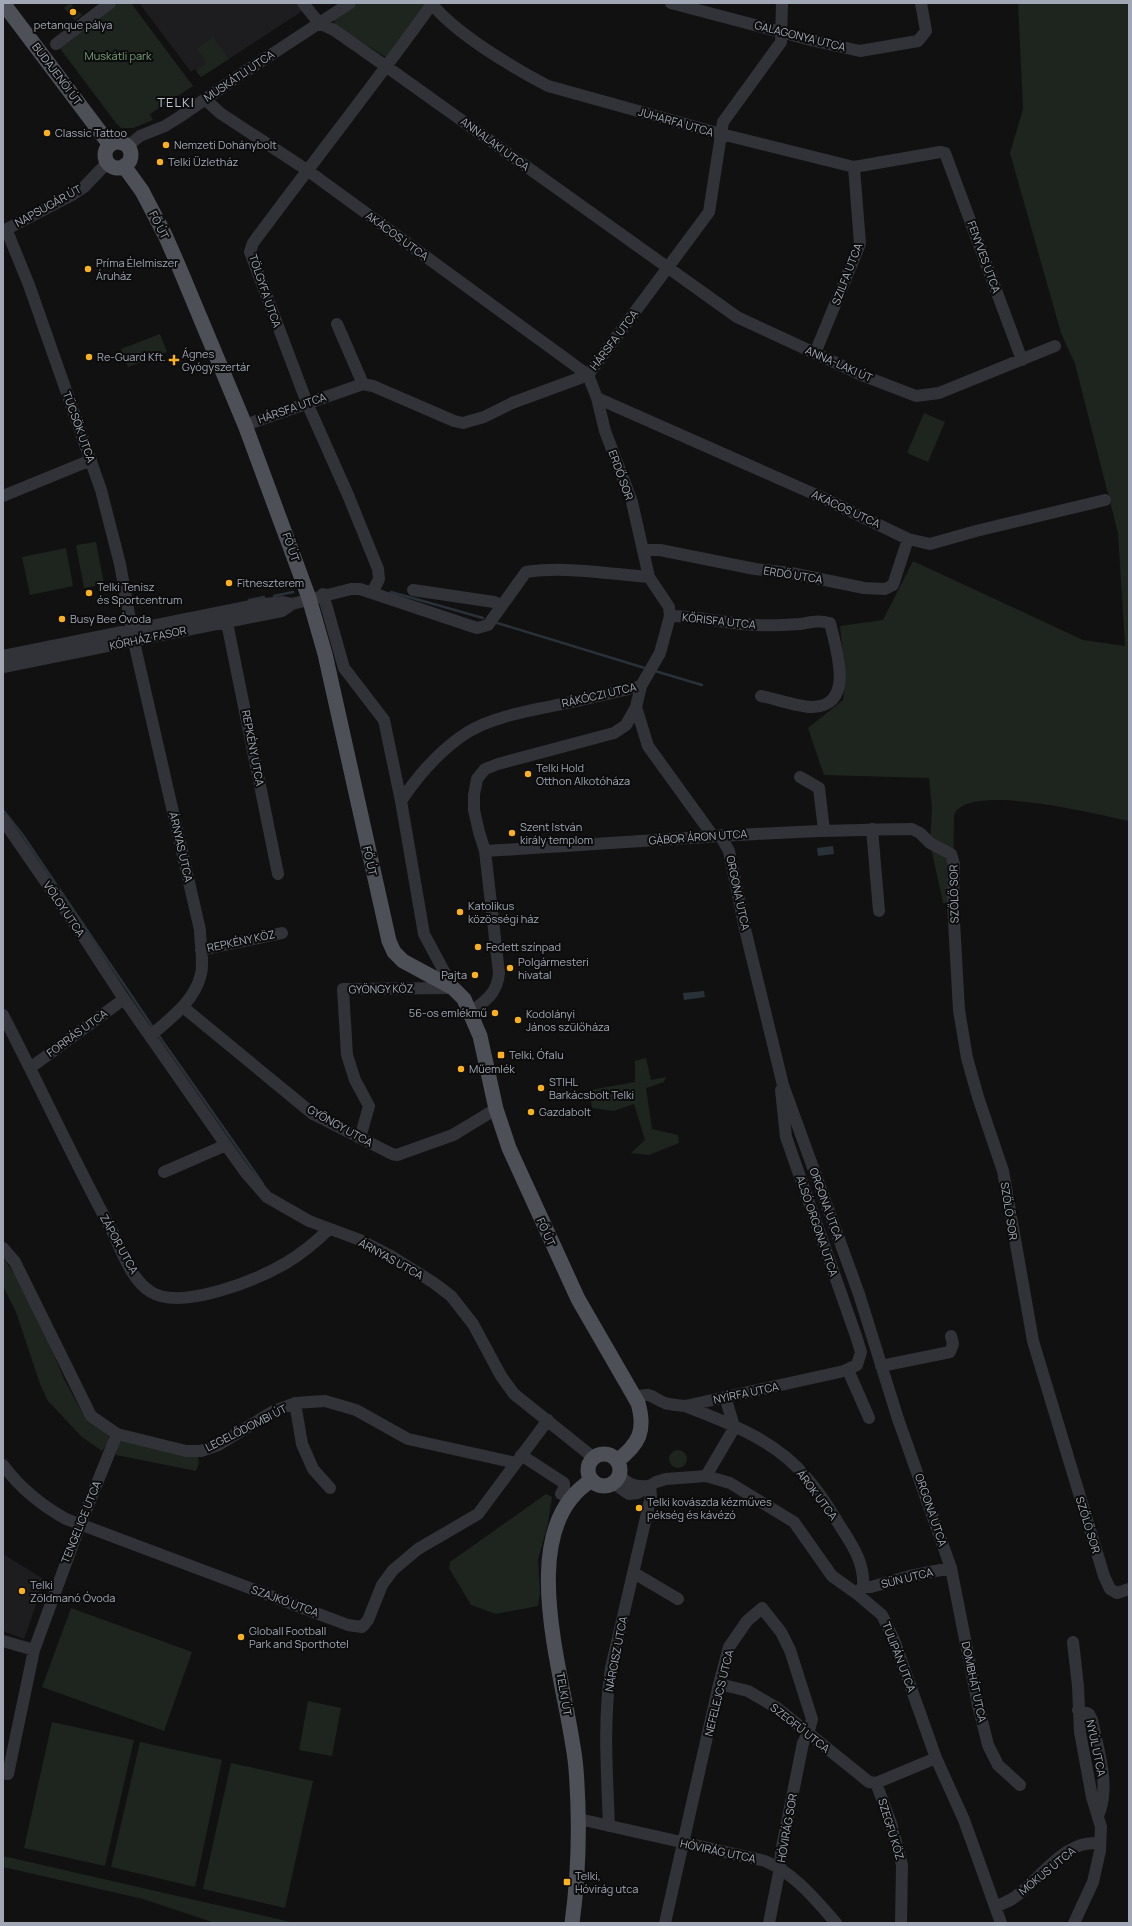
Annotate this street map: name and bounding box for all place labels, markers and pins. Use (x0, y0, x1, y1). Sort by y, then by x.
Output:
marker: petanque pálya (68, 7, 78, 17)
place label: petanque pálya (34, 17, 112, 32)
place label: Classic Tattoo (55, 125, 128, 140)
marker: Classic Tattoo (42, 128, 52, 138)
place label: Nemzeti Dohánybolt (174, 137, 277, 152)
marker: Nemzeti Dohánybolt (161, 140, 171, 150)
place label: Telki Üzletház (168, 154, 238, 169)
marker: Telki Üzletház (155, 157, 165, 167)
place label: Príma Élelmiszer Áruház (96, 255, 178, 283)
marker: Príma Élelmiszer Áruház (83, 264, 93, 274)
place label: Ágnes Gyógyszertár (182, 346, 250, 374)
place label: Re-Guard Kft. (97, 349, 166, 364)
marker: Re-Guard Kft. (84, 352, 94, 362)
marker: Ágnes Gyógyszertár (169, 355, 179, 365)
place label: Fitneszterem (237, 575, 304, 590)
marker: Fitneszterem (224, 578, 234, 588)
place label: Telki Tenisz és Sportcentrum (97, 579, 182, 607)
marker: Telki Tenisz és Sportcentrum (84, 588, 94, 598)
place label: Busy Bee Óvoda (70, 611, 151, 626)
marker: Busy Bee Óvoda (57, 614, 67, 624)
place label: Telki Hold Otthon Alkotóháza (536, 760, 630, 788)
marker: Telki Hold Otthon Alkotóháza (523, 769, 533, 779)
place label: Szent István király templom (520, 819, 593, 847)
marker: Szent István király templom (507, 828, 517, 838)
place label: Katolikus közösségi ház (468, 898, 539, 926)
marker: Katolikus közösségi ház (455, 907, 465, 917)
place label: Fedett színpad (486, 939, 561, 954)
marker: Fedett színpad (473, 942, 483, 952)
place label: Polgármesteri hivatal (518, 954, 589, 982)
marker: Polgármesteri hivatal (505, 963, 515, 973)
place label: Pajta (441, 967, 467, 982)
marker: Pajta (470, 970, 480, 980)
place label: 56-os emlékmű (409, 1005, 487, 1020)
place label: Kodolányi János szülőháza (526, 1006, 610, 1034)
marker: 56-os emlékmű (490, 1008, 500, 1018)
marker: Kodolányi János szülőháza (513, 1015, 523, 1025)
place label: Telki, Ófalu (509, 1047, 564, 1062)
marker: Telki, Ófalu (496, 1050, 506, 1060)
place label: Műemlék (469, 1061, 515, 1076)
marker: Műemlék (456, 1064, 466, 1074)
place label: STIHL Barkácsbolt Telki (549, 1074, 634, 1102)
marker: STIHL Barkácsbolt Telki (536, 1083, 546, 1093)
place label: Gazdabolt (539, 1104, 591, 1119)
marker: Gazdabolt (526, 1107, 536, 1117)
place label: Telki kovászda kézműves pékség és kávézó (647, 1494, 772, 1522)
marker: Telki kovászda kézműves pékség és kávézó (634, 1503, 644, 1513)
place label: Telki Zöldmanó Óvoda (30, 1577, 115, 1605)
marker: Telki Zöldmanó Óvoda (17, 1586, 27, 1596)
place label: Globall Football Park and Sporthotel (249, 1623, 349, 1651)
marker: Globall Football Park and Sporthotel (236, 1632, 246, 1642)
place label: Telki, Hóvirág utca (575, 1868, 638, 1896)
marker: Telki, Hóvirág utca (562, 1877, 572, 1887)

